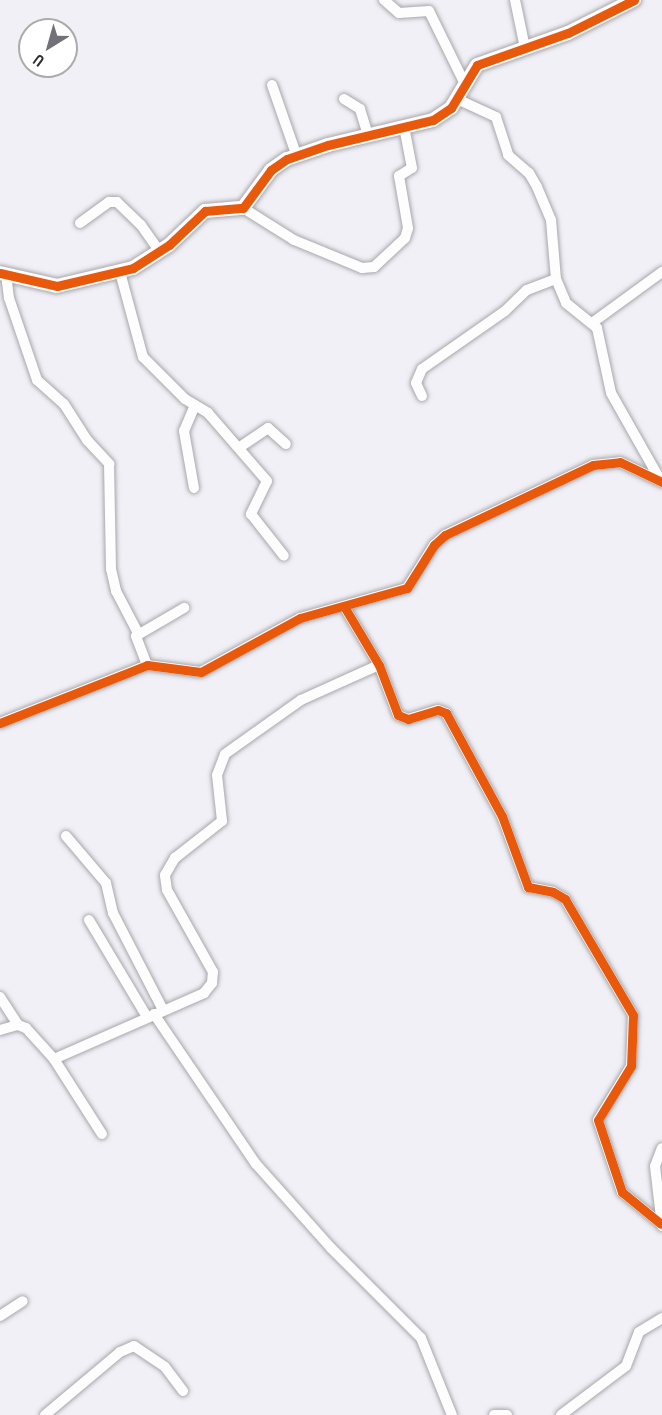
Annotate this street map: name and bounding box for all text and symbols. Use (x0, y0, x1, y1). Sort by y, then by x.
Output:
north arrow (18, 18, 78, 78)
text: U (29, 50, 48, 71)

